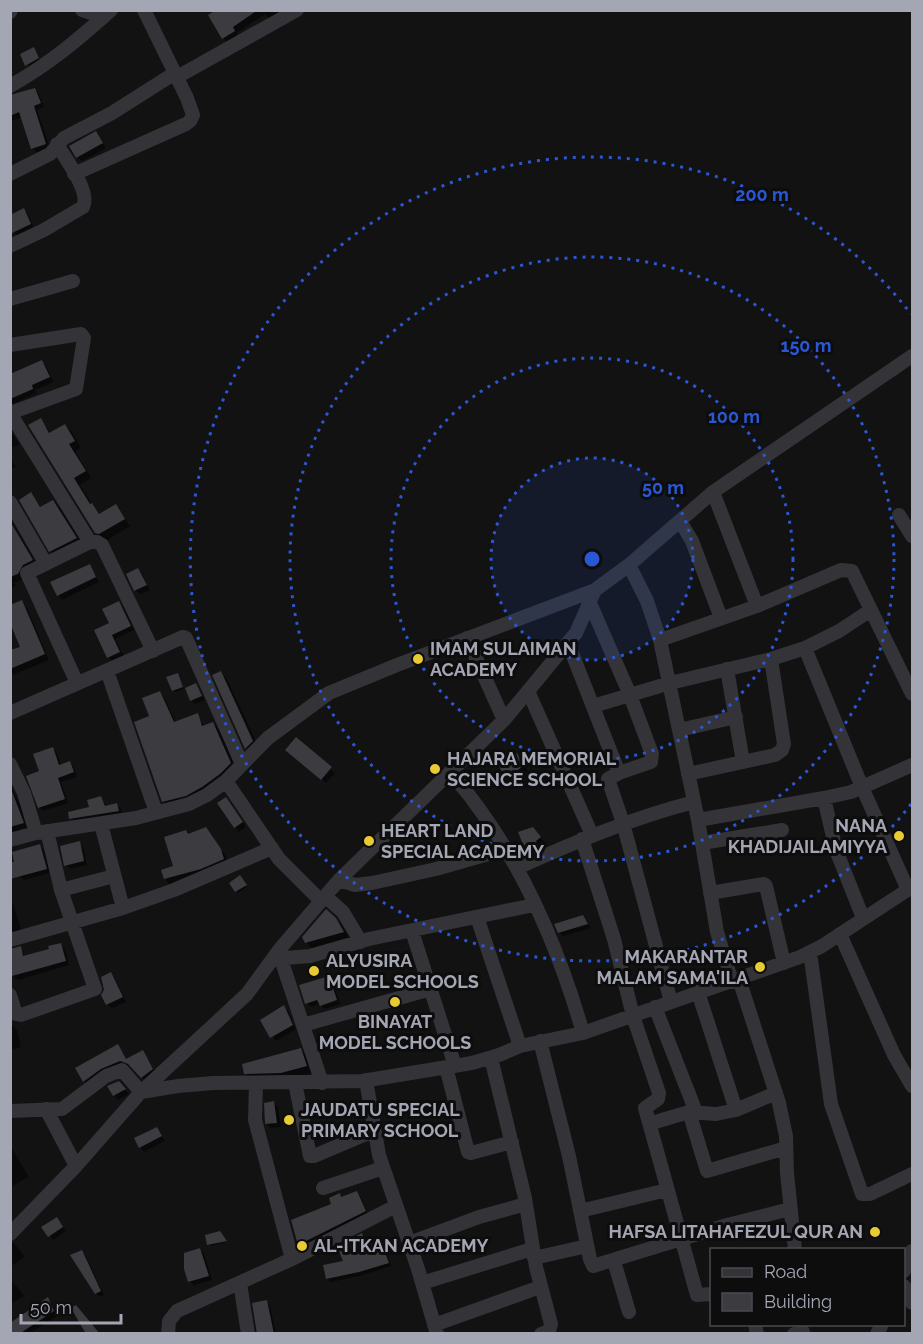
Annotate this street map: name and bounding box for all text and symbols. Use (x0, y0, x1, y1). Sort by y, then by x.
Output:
text: 200 m (735, 184, 789, 205)
text: 150 m (781, 335, 832, 356)
text: 100 m (708, 406, 760, 427)
text: 50 m (642, 477, 684, 498)
centre of rings (582, 549, 602, 569)
place label: IMAM SULAIMAN ACADEMY (430, 638, 576, 680)
marker: IMAM SULAIMAN ACADEMY (411, 652, 425, 666)
place label: HAJARA MEMORIAL SCIENCE SCHOOL (447, 748, 617, 790)
marker: HAJARA MEMORIAL SCIENCE SCHOOL (428, 762, 442, 776)
place label: NANA KHADIJAILAMIYYA (728, 815, 888, 857)
place label: HEART LAND SPECIAL ACADEMY (381, 820, 544, 862)
marker: NANA KHADIJAILAMIYYA (892, 829, 906, 843)
marker: HEART LAND SPECIAL ACADEMY (362, 834, 376, 848)
place label: MAKARANTAR MALAM SAMA'ILA (596, 946, 749, 988)
place label: ALYUSIRA MODEL SCHOOLS (326, 950, 479, 992)
marker: MAKARANTAR MALAM SAMA'ILA (753, 960, 767, 974)
marker: ALYUSIRA MODEL SCHOOLS (307, 964, 321, 978)
marker: BINAYAT MODEL SCHOOLS (388, 995, 402, 1009)
place label: BINAYAT MODEL SCHOOLS (319, 1011, 471, 1053)
place label: JAUDATU SPECIAL PRIMARY SCHOOL (301, 1099, 460, 1141)
marker: JAUDATU SPECIAL PRIMARY SCHOOL (282, 1113, 296, 1127)
place label: HAFSA LITAHAFEZUL QUR AN (609, 1221, 863, 1242)
marker: HAFSA LITAHAFEZUL QUR AN (868, 1225, 882, 1239)
place label: AL-ITKAN ACADEMY (314, 1235, 489, 1256)
marker: AL-ITKAN ACADEMY (295, 1239, 309, 1253)
legend (710, 1248, 905, 1326)
text: Road (764, 1261, 807, 1282)
scale bar (21, 1287, 122, 1325)
text: Building (764, 1291, 832, 1312)
text: 50 m (30, 1297, 72, 1318)

